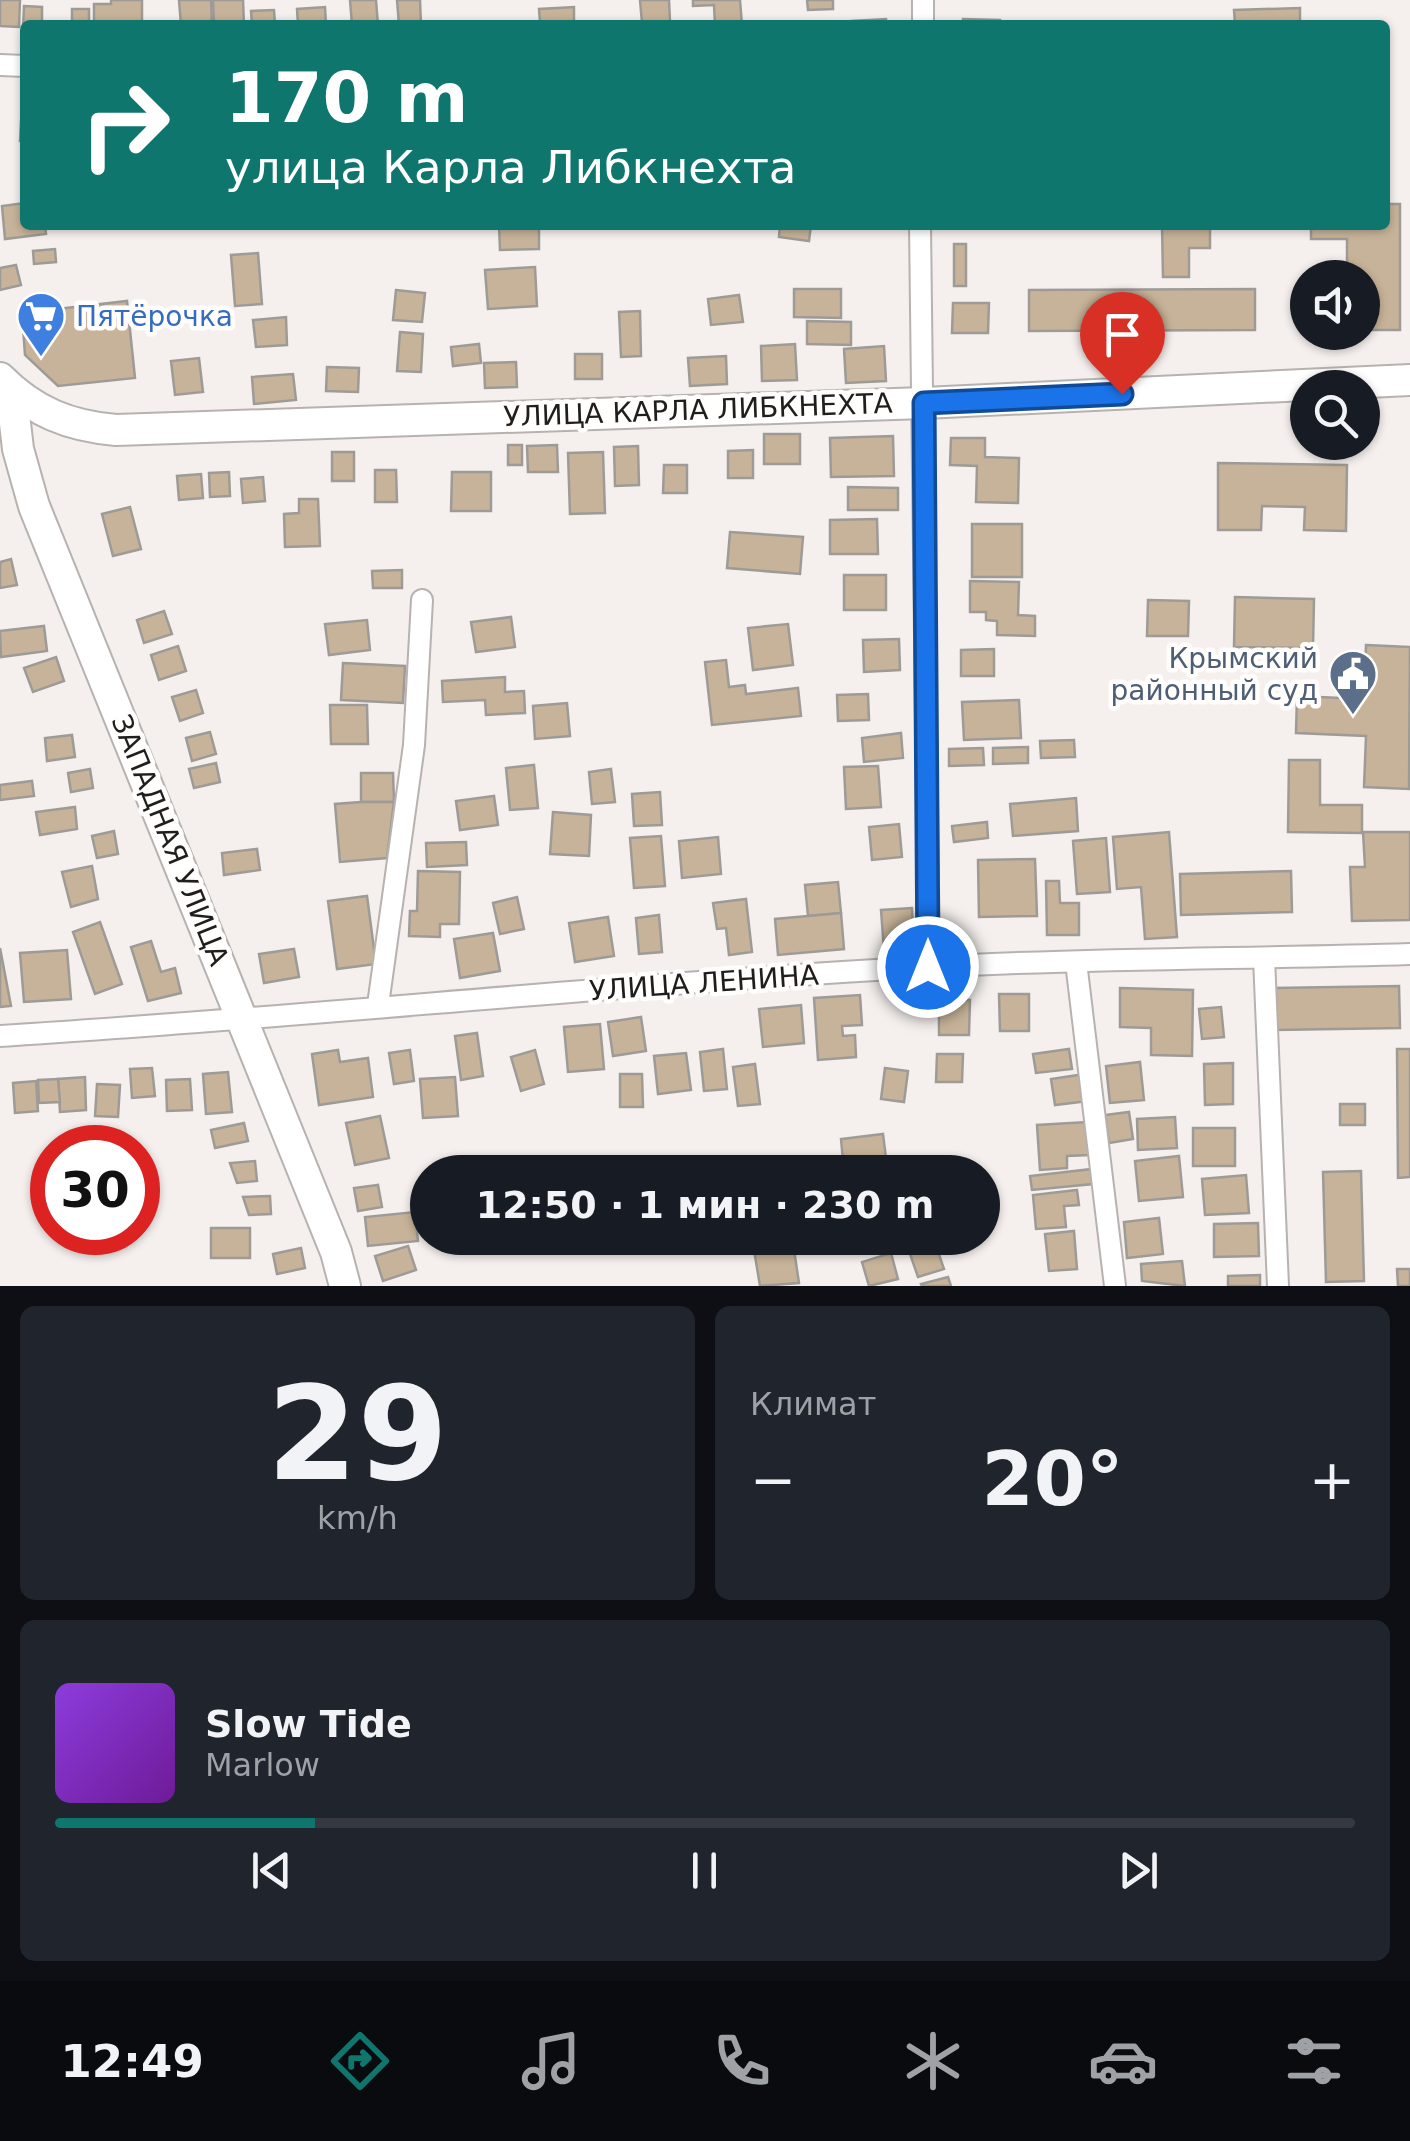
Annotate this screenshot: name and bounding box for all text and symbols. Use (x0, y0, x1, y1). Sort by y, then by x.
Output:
text: 170 m (225, 57, 468, 139)
icon: right (60, 60, 190, 190)
text: улица Карла Либкнехта (225, 141, 796, 194)
map controls (1290, 260, 1380, 460)
button: sound (1290, 260, 1380, 350)
supermarket icon: Пятёрочка (15, 290, 67, 358)
pin (1080, 292, 1165, 395)
place label: Пятёрочка (76, 300, 233, 333)
icon: arrive (1095, 307, 1150, 362)
button: search (1290, 370, 1380, 460)
street label: УЛИЦА КАРЛА ЛИБКНЕХТА (503, 387, 893, 433)
place label: Крымский районный суд (1111, 642, 1318, 707)
public building icon: Крымский районный суд (1327, 648, 1379, 716)
street label: ЗАПАДНАЯ УЛИЦА (105, 710, 235, 970)
position arrow (876, 915, 980, 1019)
street label: УЛИЦА ЛЕНИНА (588, 959, 820, 1007)
speed limit sign: 30 (30, 1125, 160, 1255)
text: 12:50 · 1 мин · 230 m (476, 1183, 934, 1227)
text: 29 (267, 1358, 448, 1510)
text: Климат (750, 1385, 876, 1423)
text: 20° (982, 1435, 1123, 1523)
text: − (750, 1448, 796, 1512)
text: + (1309, 1448, 1355, 1512)
text: km/h (317, 1499, 398, 1537)
text: Slow Tide (205, 1702, 412, 1746)
text: Marlow (205, 1746, 320, 1784)
icon: previous (244, 1843, 299, 1898)
icon: pause (677, 1843, 732, 1898)
icon: next (1111, 1843, 1166, 1898)
icon: directions (325, 2026, 395, 2096)
icon: music (516, 2026, 586, 2096)
icon: phone (707, 2026, 777, 2096)
icon: climate (898, 2026, 968, 2096)
icon: car (1088, 2026, 1158, 2096)
icon: filters (1279, 2026, 1349, 2096)
text: 12:49 (60, 2035, 204, 2088)

